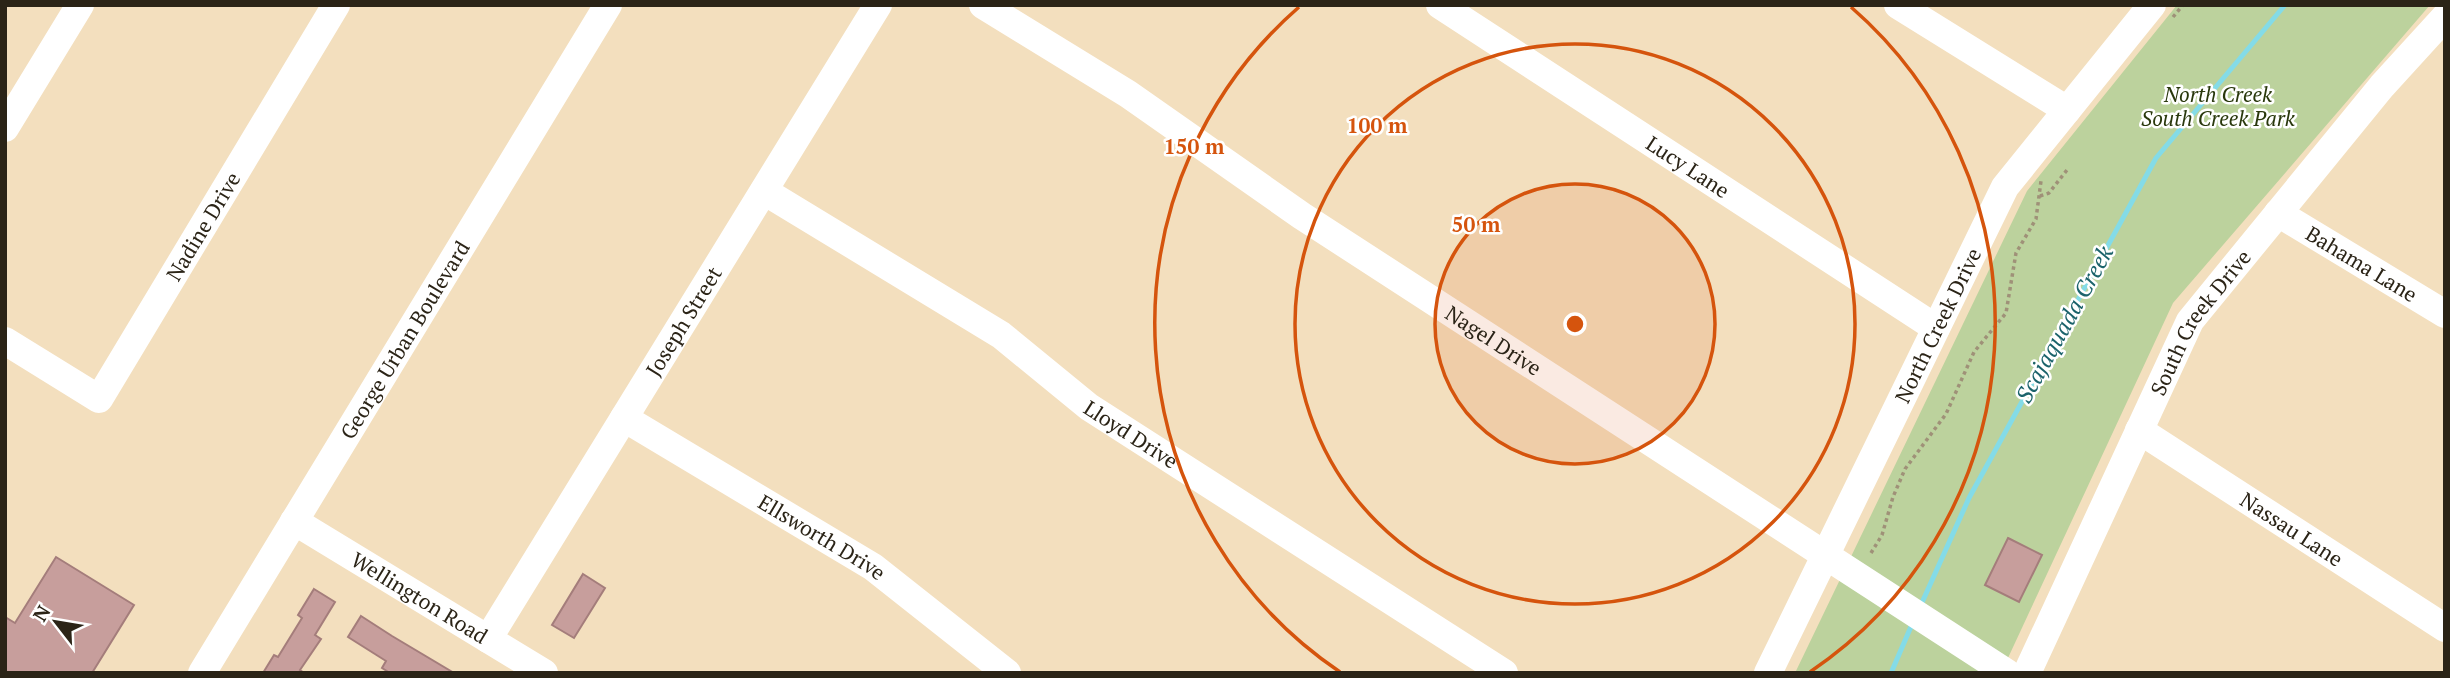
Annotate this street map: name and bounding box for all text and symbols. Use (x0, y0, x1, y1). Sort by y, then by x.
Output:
park label: North Creek South Creek Park (2141, 80, 2296, 132)
text: 100 m (1347, 111, 1408, 139)
street label: Lucy Lane (1641, 129, 1735, 204)
text: 150 m (1164, 132, 1225, 160)
street label: Nadine Drive (159, 167, 246, 286)
text: 50 m (1452, 210, 1501, 238)
street label: Bahama Lane (2301, 219, 2423, 308)
street label: George Urban Boulevard (334, 235, 476, 444)
water label: Scajaquada Creek (2008, 239, 2120, 408)
street label: North Creek Drive (1888, 243, 1987, 407)
street label: South Creek Drive (2143, 244, 2257, 400)
street label: Joseph Street (639, 261, 728, 381)
street label: Nagel Drive (1440, 299, 1547, 382)
centre of rings (1563, 312, 1587, 336)
street label: Lloyd Drive (1079, 393, 1184, 475)
street label: Nassau Lane (2235, 485, 2349, 572)
street label: Ellsworth Drive (753, 488, 892, 586)
street label: Wellington Road (346, 545, 493, 650)
north arrow (21, 587, 91, 657)
text: N (27, 600, 56, 626)

